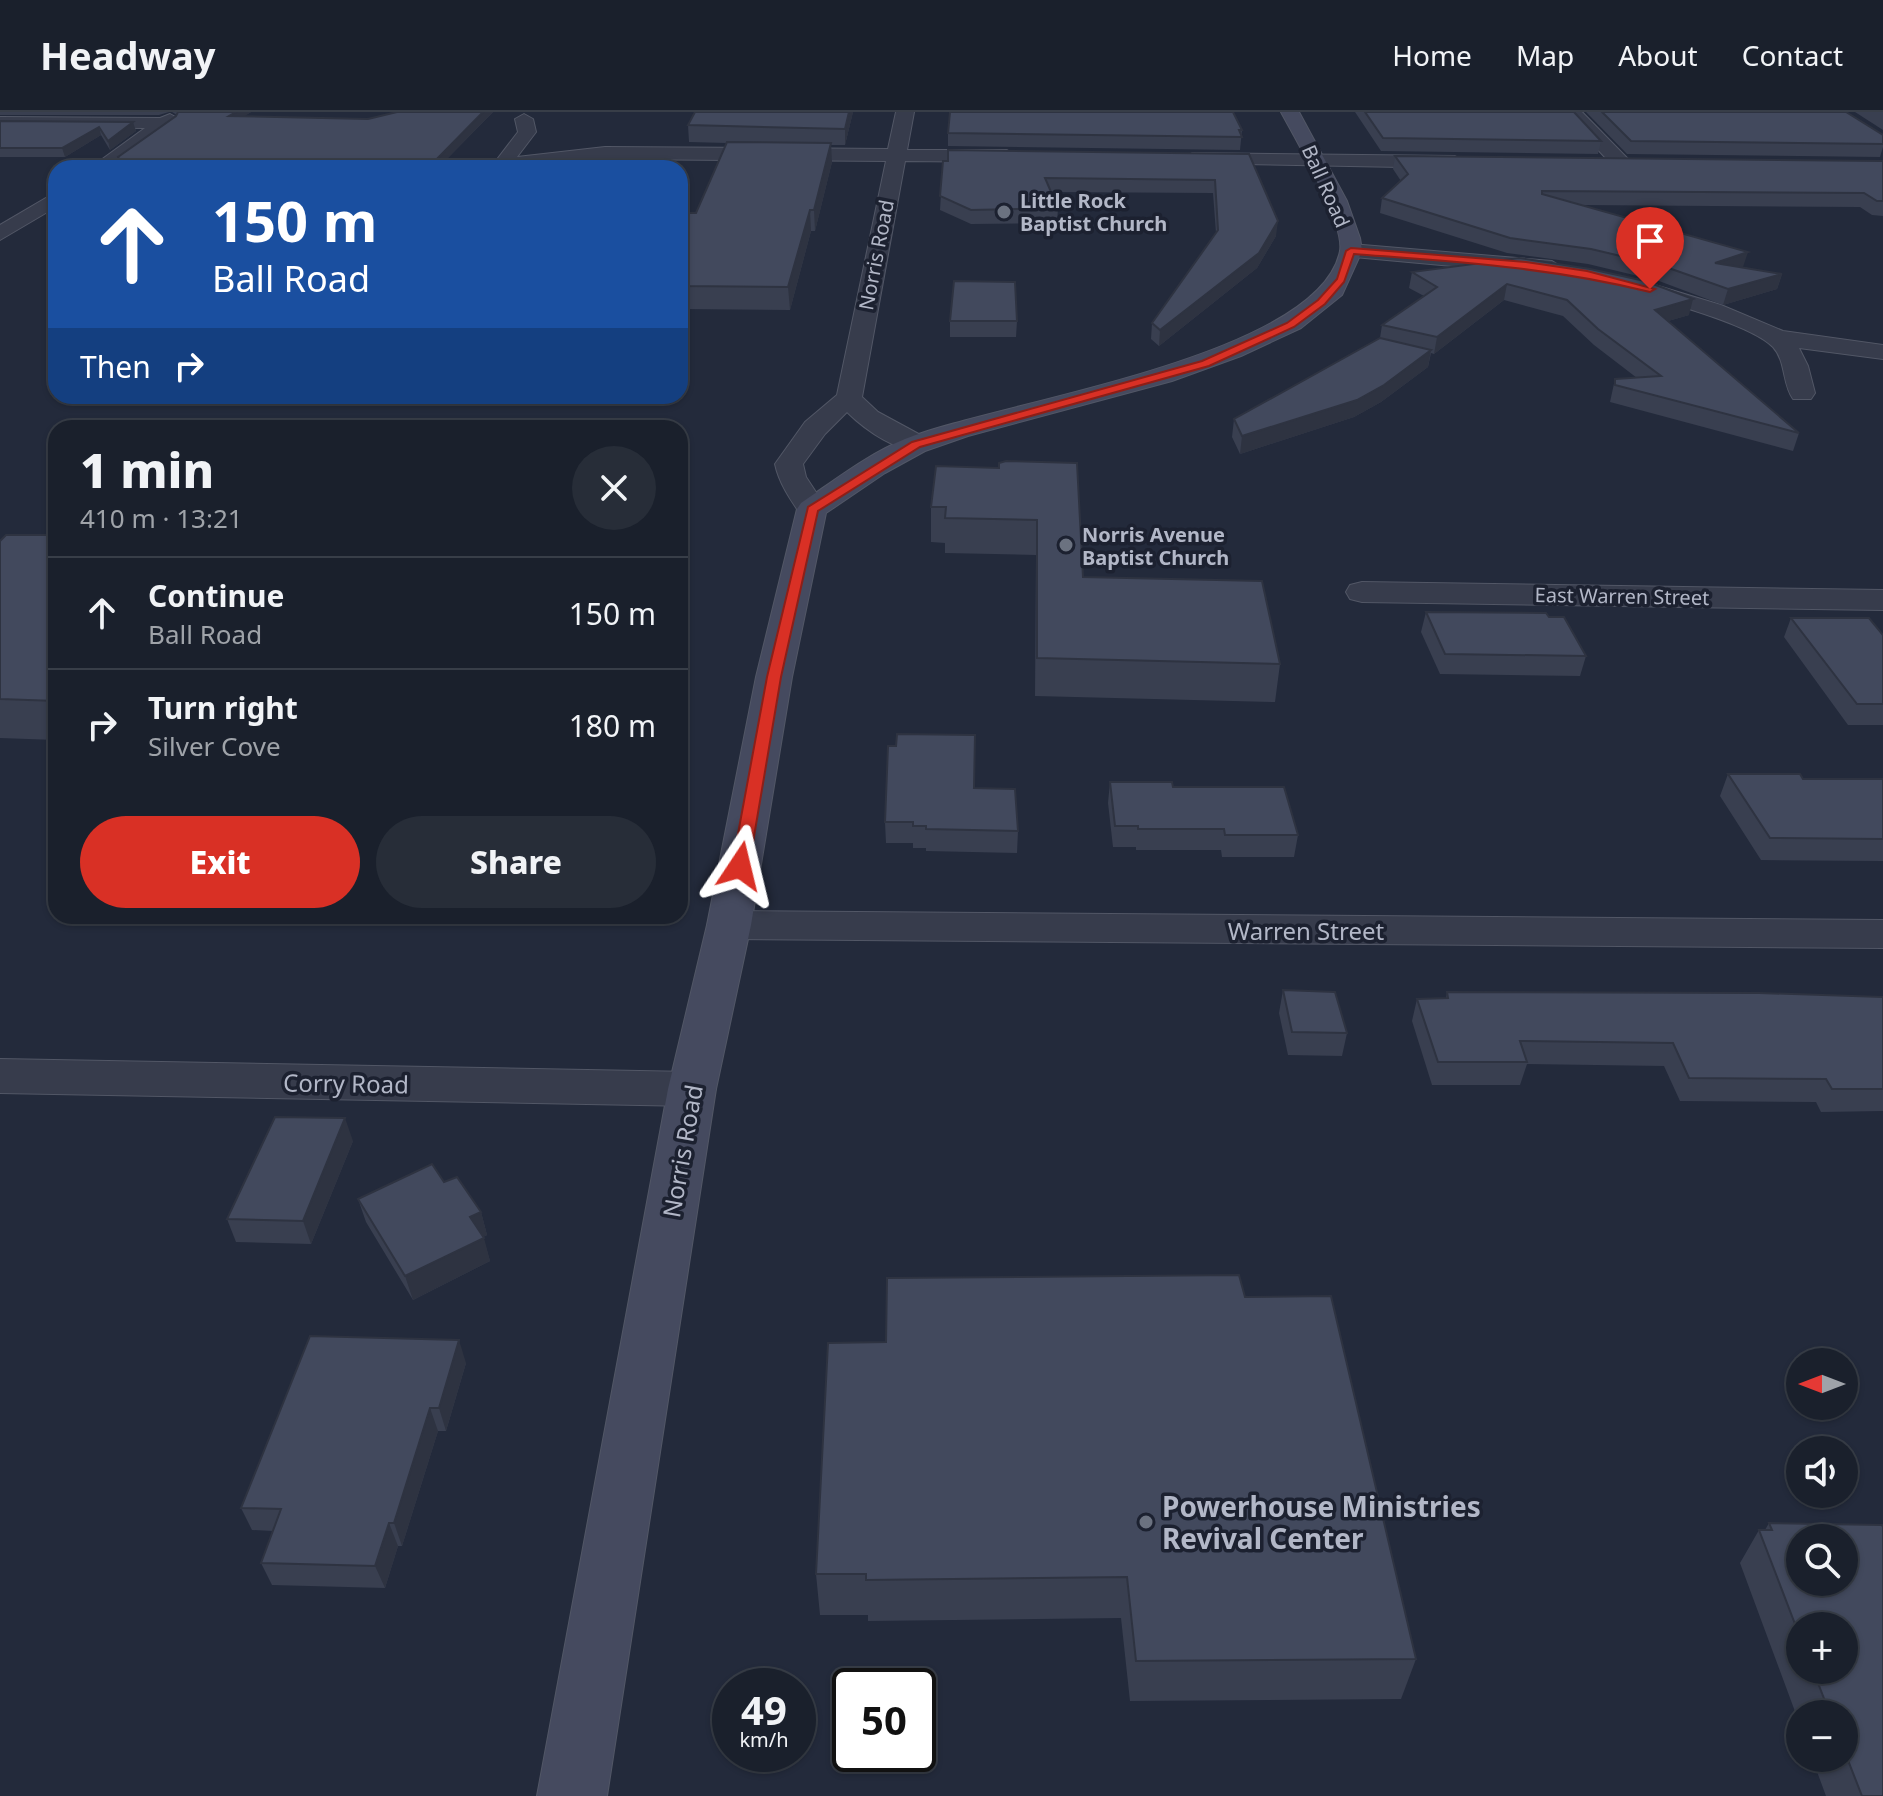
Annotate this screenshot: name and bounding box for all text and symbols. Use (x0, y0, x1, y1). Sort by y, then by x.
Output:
text: Headway (40, 29, 216, 81)
text: Home (1392, 36, 1472, 74)
text: Map (1516, 36, 1574, 74)
text: About (1618, 36, 1698, 74)
text: Contact (1742, 36, 1843, 74)
street label: Ball Road (1296, 140, 1356, 232)
text: 150 m (212, 182, 377, 258)
place label: Little Rock Baptist Church (1020, 187, 1167, 237)
icon: ahead (80, 192, 184, 296)
street label: Norris Road (852, 198, 900, 312)
marker: Little Rock Baptist Church (995, 203, 1013, 221)
pin (1616, 207, 1684, 289)
icon: arrive (1628, 219, 1672, 263)
text: Ball Road (212, 254, 370, 303)
icon: right (167, 344, 211, 388)
text: Then (80, 346, 151, 387)
text: 1 min (80, 437, 214, 502)
button: close (572, 446, 656, 530)
text: 410 m · 13:21 (80, 500, 243, 536)
place label: Norris Avenue Baptist Church (1082, 521, 1229, 571)
marker: Norris Avenue Baptist Church (1057, 536, 1075, 554)
text: Continue (148, 575, 284, 616)
street label: East Warren Street (1534, 581, 1710, 611)
icon: ahead (80, 591, 124, 635)
text: 150 m (569, 593, 656, 634)
text: Ball Road (148, 616, 262, 652)
text: Turn right (148, 687, 298, 728)
icon: right (80, 703, 124, 747)
text: 180 m (569, 705, 656, 746)
text: Silver Cove (148, 728, 281, 764)
button: Exit (80, 816, 360, 908)
button: Share (376, 816, 656, 908)
position arrow (698, 824, 782, 908)
street label: Warren Street (1228, 914, 1384, 947)
street label: Corry Road (283, 1065, 409, 1101)
street label: Norris Road (654, 1082, 710, 1220)
north arrow (1786, 1348, 1858, 1420)
map controls (1786, 1348, 1858, 1772)
button: sound (1786, 1436, 1858, 1508)
place label: Powerhouse Ministries Revival Center (1162, 1487, 1481, 1557)
marker: Powerhouse Ministries Revival Center (1137, 1513, 1155, 1531)
button: search (1786, 1524, 1858, 1596)
button: + (1786, 1612, 1858, 1684)
speed limit sign: 50 (832, 1668, 936, 1772)
text: 49 (741, 1682, 787, 1737)
button: − (1786, 1700, 1858, 1772)
text: km/h (739, 1726, 789, 1753)

